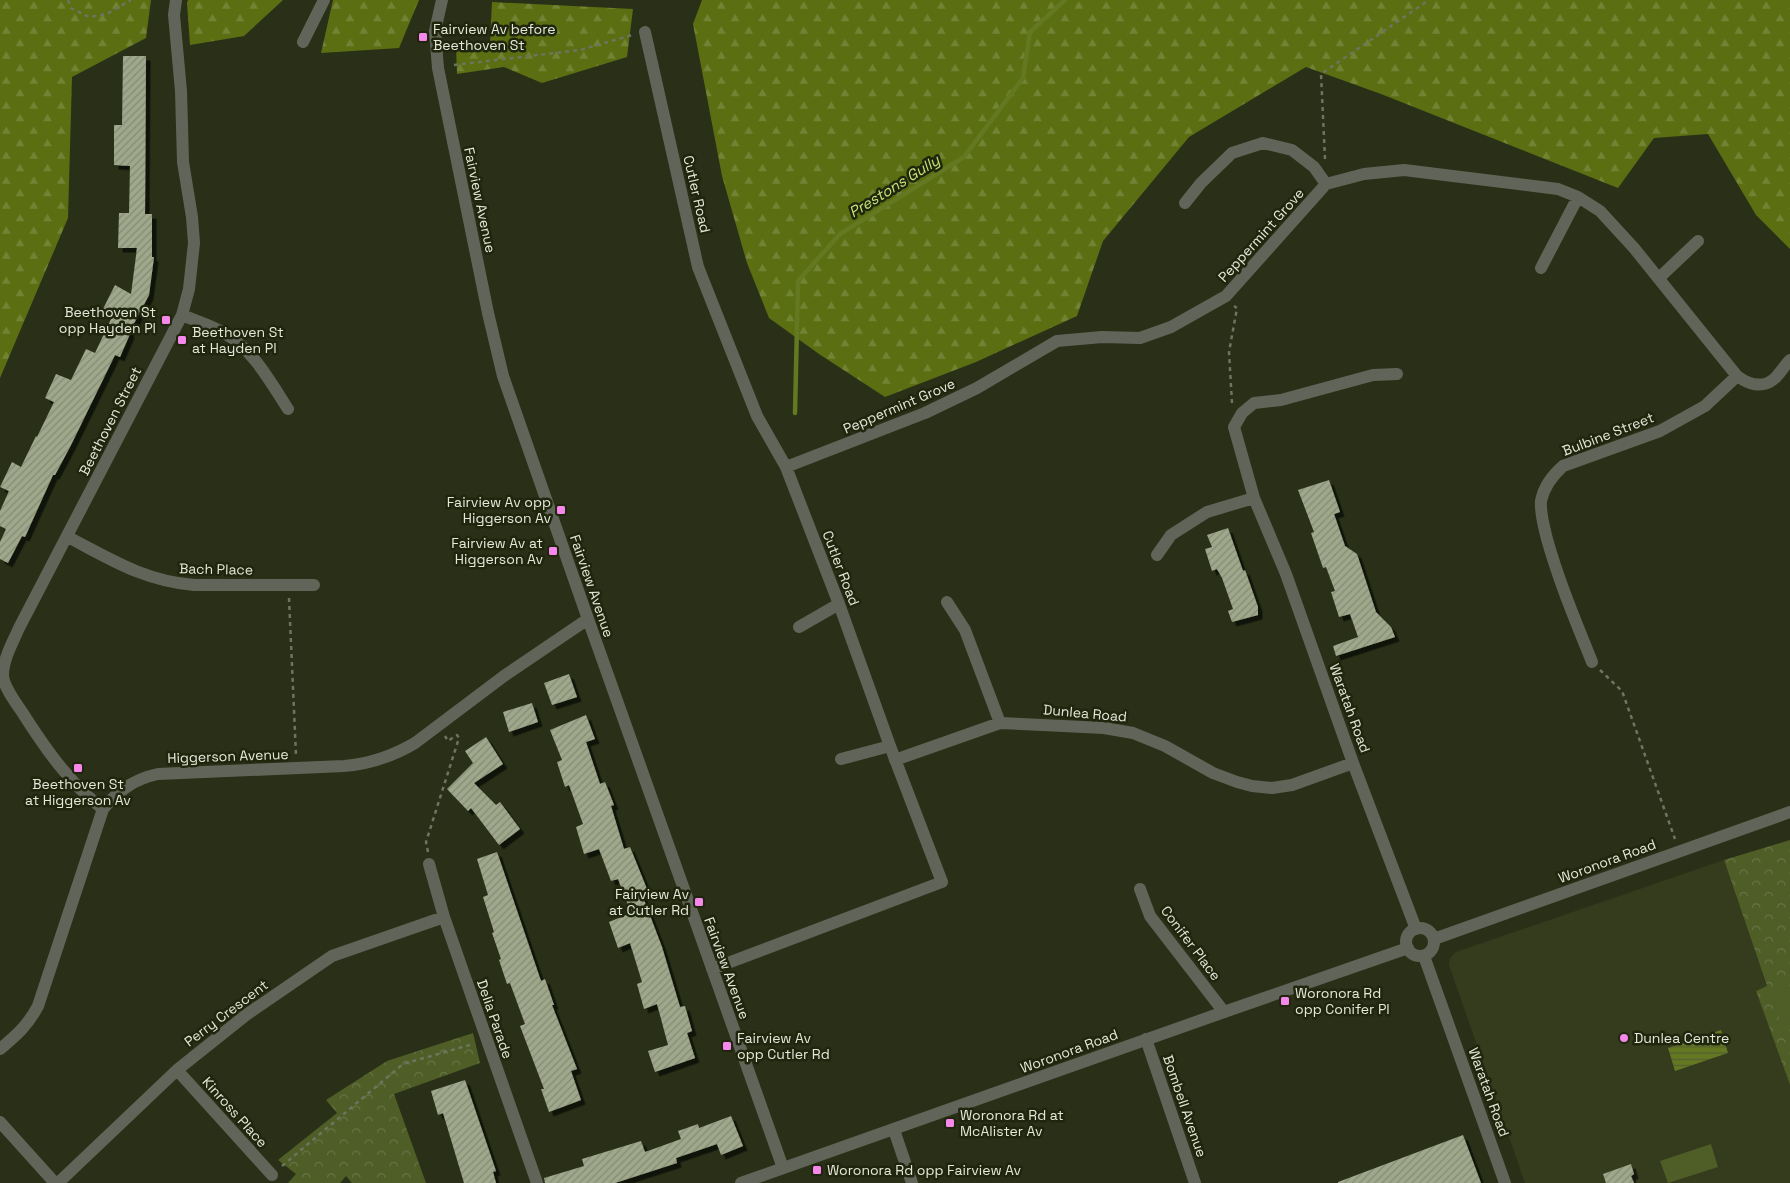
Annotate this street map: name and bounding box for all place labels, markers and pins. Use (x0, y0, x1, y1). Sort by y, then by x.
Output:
place label: Fairview Av before Beethoven St (433, 20, 556, 54)
marker: Fairview Av before Beethoven St (417, 31, 429, 43)
place label: Beethoven St opp Hayden Pl (59, 303, 156, 337)
marker: Beethoven St opp Hayden Pl (160, 314, 172, 326)
place label: Beethoven St at Hayden Pl (192, 323, 284, 357)
marker: Beethoven St at Hayden Pl (176, 334, 188, 346)
place label: Fairview Av opp Higgerson Av (447, 493, 551, 527)
marker: Fairview Av opp Higgerson Av (555, 504, 567, 516)
place label: Fairview Av at Higgerson Av (451, 534, 543, 568)
marker: Fairview Av at Higgerson Av (547, 545, 559, 557)
marker: Beethoven St at Higgerson Av (72, 762, 84, 774)
place label: Beethoven St at Higgerson Av (25, 775, 131, 809)
place label: Fairview Av at Cutler Rd (609, 885, 689, 919)
marker: Fairview Av at Cutler Rd (693, 896, 705, 908)
place label: Woronora Rd opp Conifer Pl (1295, 984, 1390, 1018)
marker: Woronora Rd opp Conifer Pl (1279, 995, 1291, 1007)
place label: Fairview Av opp Cutler Rd (737, 1029, 830, 1063)
place label: Dunlea Centre (1634, 1029, 1729, 1047)
marker: Dunlea Centre (1618, 1032, 1630, 1044)
marker: Fairview Av opp Cutler Rd (721, 1040, 733, 1052)
place label: Woronora Rd at McAlister Av (960, 1106, 1064, 1140)
marker: Woronora Rd at McAlister Av (944, 1117, 956, 1129)
place label: Woronora Rd opp Fairview Av (827, 1161, 1022, 1179)
marker: Woronora Rd opp Fairview Av (811, 1164, 823, 1176)

